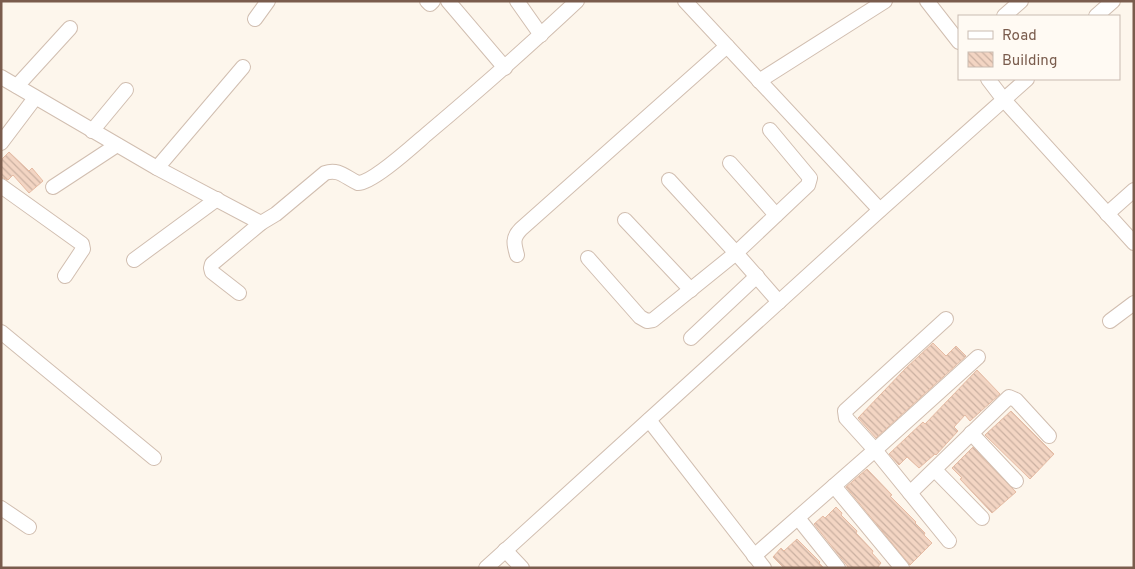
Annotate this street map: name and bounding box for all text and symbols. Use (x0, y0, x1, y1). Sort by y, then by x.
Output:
legend (958, 15, 1120, 80)
text: Road (1002, 27, 1037, 46)
text: Building (1002, 52, 1057, 71)

